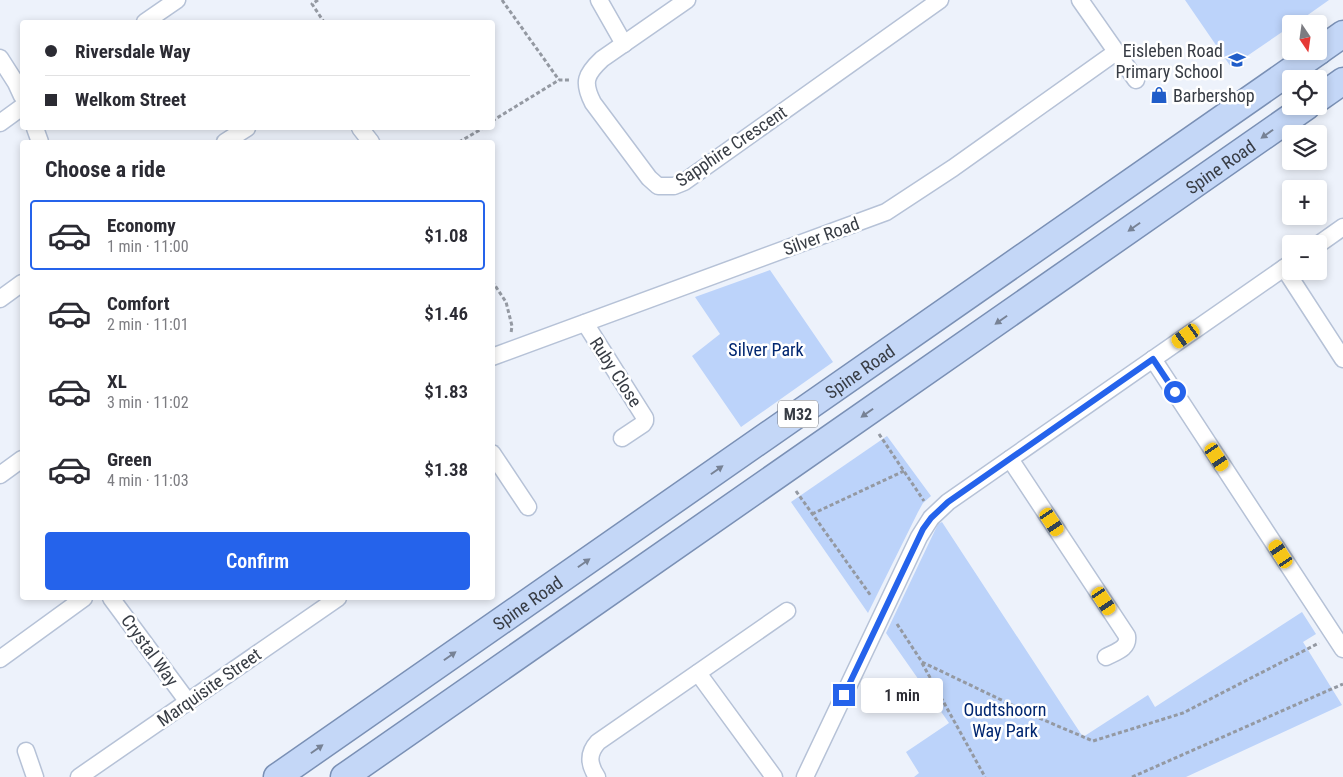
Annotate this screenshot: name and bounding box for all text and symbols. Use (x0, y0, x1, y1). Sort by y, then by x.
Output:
north arrow (1282, 15, 1328, 60)
map controls (1282, 15, 1327, 280)
text: Riversdale Way (75, 40, 191, 63)
place label: Eisleben Road Primary School (1115, 40, 1223, 82)
school or university icon: Eisleben Road Primary School (1227, 50, 1247, 70)
button: locate (1282, 70, 1327, 115)
shop icon: Barbershop (1149, 85, 1169, 105)
place label: Barbershop (1173, 85, 1255, 106)
text: Welkom Street (75, 88, 186, 111)
street label: Sapphire Crescent (671, 101, 791, 191)
button: layers (1282, 125, 1327, 170)
one-way arrow (1260, 129, 1274, 139)
street label: Spine Road (1182, 135, 1259, 198)
text: Choose a ride (45, 157, 166, 182)
button: + (1282, 180, 1327, 225)
icon: car (47, 213, 92, 258)
street label: Silver Road (780, 213, 862, 259)
text: Economy (107, 214, 176, 237)
one-way arrow (1127, 222, 1141, 232)
text: $1.08 (424, 224, 468, 247)
button: − (1282, 235, 1327, 280)
text: 1 min · 11:00 (107, 237, 189, 256)
icon: car (47, 291, 92, 336)
text: Comfort (107, 292, 170, 315)
text: $1.46 (424, 302, 468, 325)
text: 2 min · 11:01 (107, 315, 189, 334)
one-way arrow (994, 315, 1007, 325)
car (1169, 321, 1202, 351)
street label: Ruby Close (586, 333, 646, 411)
park label: Silver Park (728, 339, 804, 360)
street label: Spine Road (821, 340, 898, 403)
icon: car (47, 369, 92, 414)
text: XL (107, 370, 127, 393)
text: $1.83 (424, 380, 468, 403)
route start (1164, 381, 1186, 403)
text: 3 min · 11:02 (107, 393, 189, 412)
road number: M32 (778, 400, 818, 428)
one-way arrow (860, 408, 874, 418)
car (1202, 440, 1231, 474)
icon: car (47, 447, 92, 492)
text: Green (107, 448, 152, 471)
text: $1.38 (424, 458, 468, 481)
one-way arrow (710, 465, 724, 475)
text: 4 min · 11:03 (107, 471, 189, 490)
car (1037, 505, 1066, 539)
button: Confirm (45, 532, 470, 590)
car (1266, 537, 1295, 571)
one-way arrow (577, 558, 591, 568)
street label: Spine Road (488, 571, 566, 634)
car (1089, 584, 1118, 618)
street label: Crystal Way (117, 610, 183, 690)
street label: Marquisite Street (153, 643, 265, 731)
one-way arrow (444, 651, 457, 661)
callout: 1 min (862, 678, 944, 712)
route end (833, 684, 855, 706)
text: 1 min (884, 686, 920, 705)
park label: Oudtshoorn Way Park (964, 699, 1046, 741)
one-way arrow (310, 744, 324, 754)

